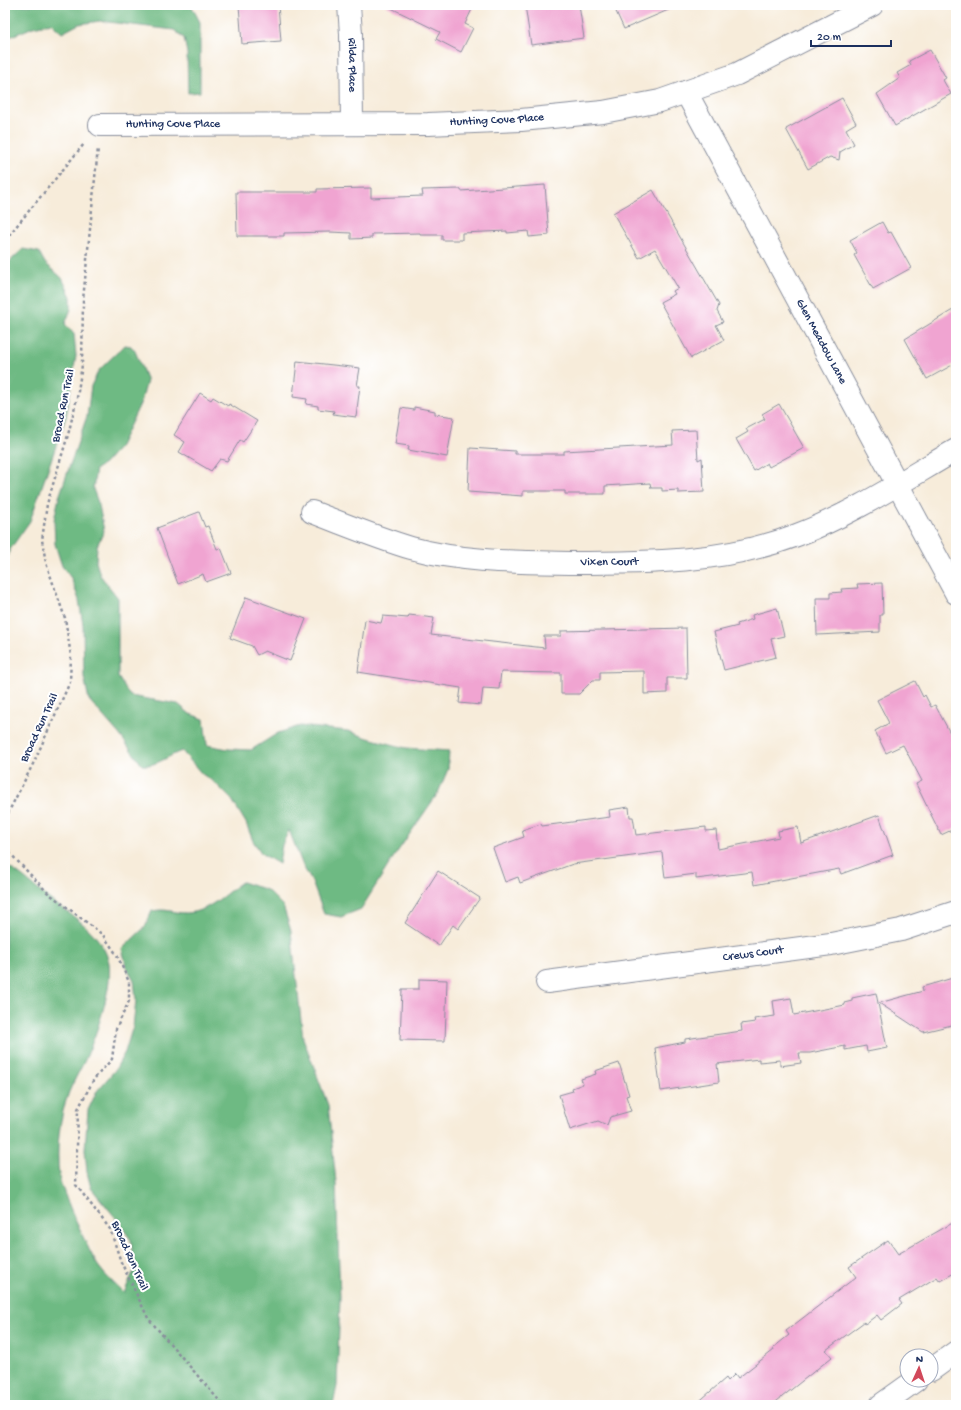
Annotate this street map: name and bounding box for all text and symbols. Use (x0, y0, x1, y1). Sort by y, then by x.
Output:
scale bar (811, 22, 891, 48)
text: 20 m (817, 31, 842, 45)
street label: Rilda Place (344, 38, 359, 93)
street label: Hunting Cove Place (449, 111, 545, 130)
street label: Hunting Cove Place (126, 118, 221, 132)
street label: Glen Meadow Lane (792, 297, 850, 388)
street label: Broad Run Trail (49, 368, 79, 445)
street label: Vixen Court (580, 555, 640, 570)
street label: Broad Run Trail (18, 691, 62, 766)
street label: Crews Court (722, 943, 785, 965)
street label: Broad Run Trail (107, 1218, 151, 1293)
north arrow (899, 1348, 939, 1388)
text: N (916, 1354, 923, 1366)

